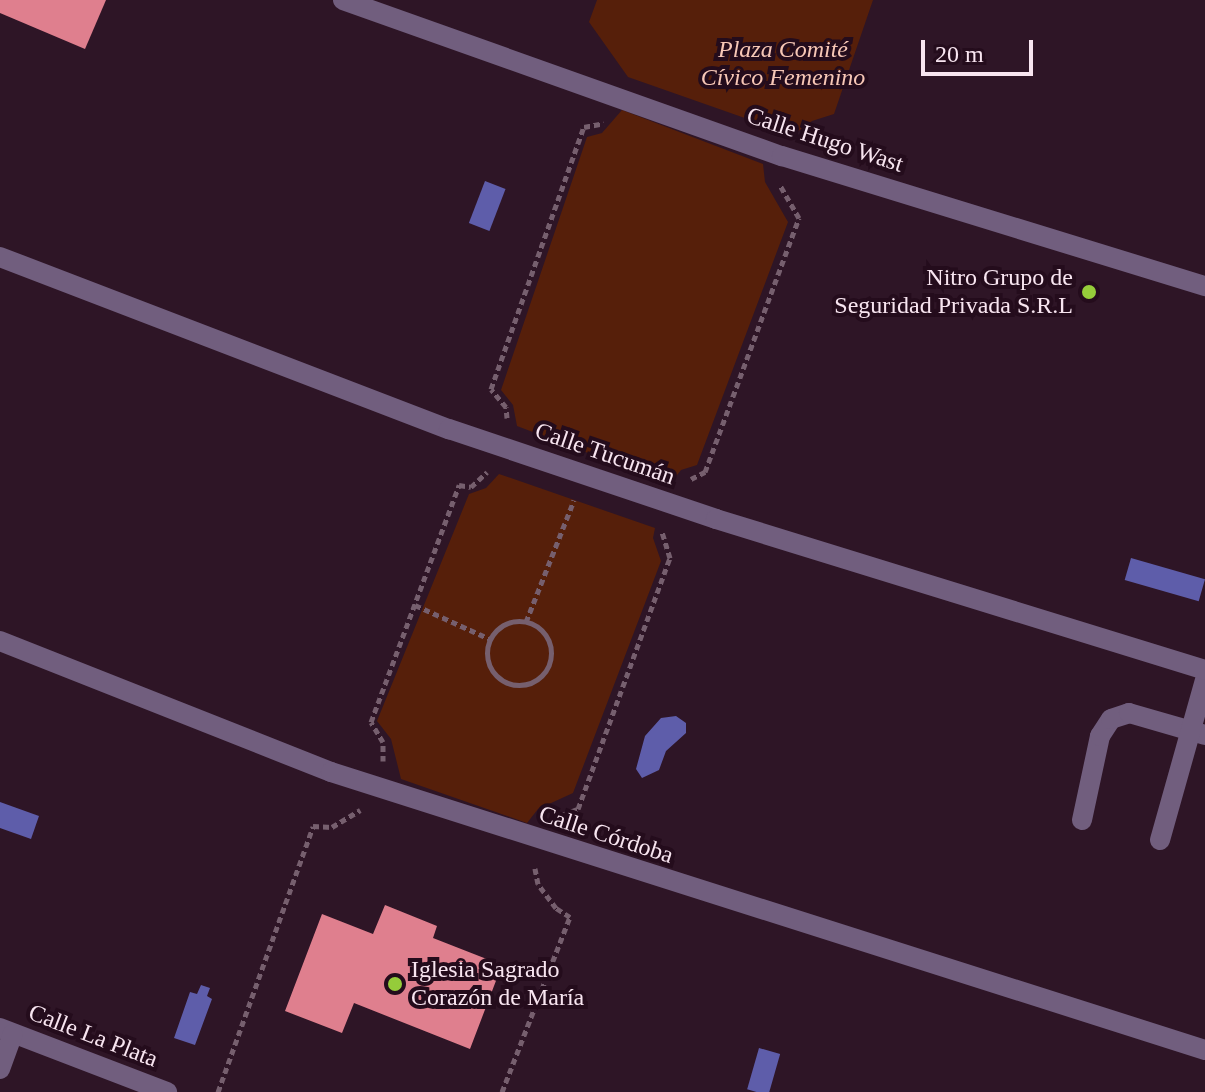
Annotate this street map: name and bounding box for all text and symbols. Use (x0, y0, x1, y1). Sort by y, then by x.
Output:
scale bar (925, 24, 1037, 74)
park label: Plaza Comité Cívico Femenino (701, 36, 865, 92)
text: 20 m (935, 41, 984, 67)
street label: Calle Hugo Wast (743, 101, 907, 179)
place label: Nitro Grupo de Seguridad Privada S.R.L (834, 264, 1073, 320)
marker: Nitro Grupo de Seguridad Privada S.R.L (1080, 283, 1098, 301)
street label: Calle Tucumán (531, 417, 679, 491)
street label: Calle Córdoba (535, 800, 677, 870)
place label: Iglesia Sagrado Corazón de María (411, 956, 584, 1012)
marker: Iglesia Sagrado Corazón de María (386, 975, 404, 993)
street label: Calle La Plata (24, 998, 162, 1074)

